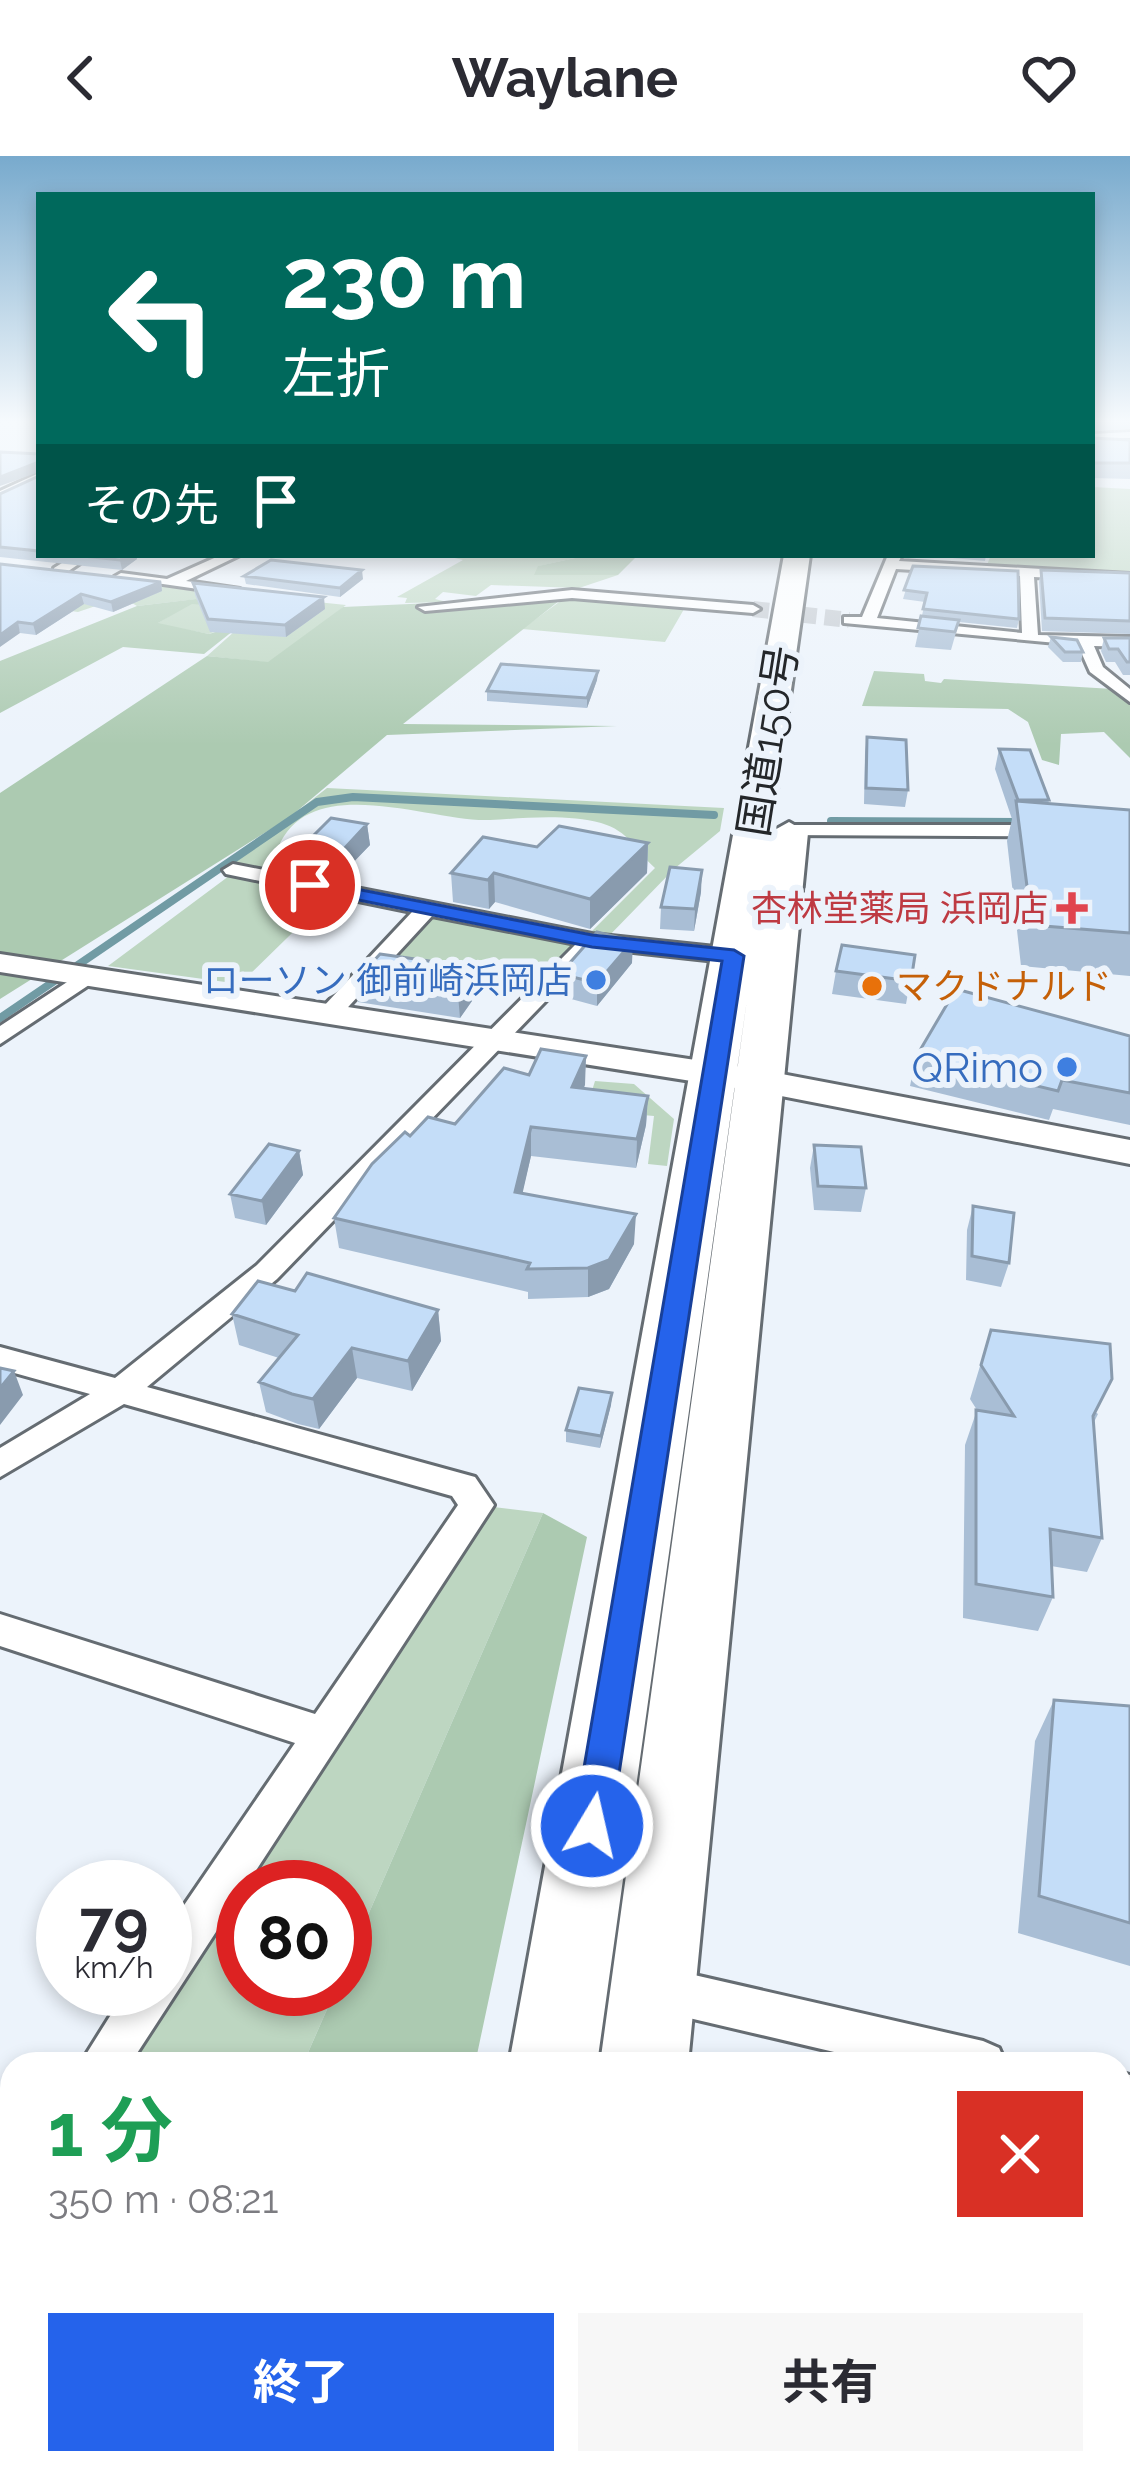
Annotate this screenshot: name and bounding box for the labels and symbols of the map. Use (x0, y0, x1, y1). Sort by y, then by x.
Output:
street label: 国道150号 (729, 642, 807, 840)
pin (259, 834, 361, 936)
place label: 杏林堂薬局 浜岡店 (751, 887, 1048, 929)
marker: 杏林堂薬局 浜岡店 (1059, 895, 1085, 921)
place label: ローソン 御前崎浜岡店 (203, 959, 572, 1001)
place label: マクドナルド (896, 965, 1112, 1007)
marker: ローソン 御前崎浜岡店 (583, 967, 609, 993)
marker: マクドナルド (859, 973, 885, 999)
place label: QRimo (912, 1043, 1043, 1092)
marker: QRimo (1054, 1054, 1080, 1080)
position arrow (529, 1763, 655, 1889)
speed limit sign: 80 (216, 1860, 372, 2016)

